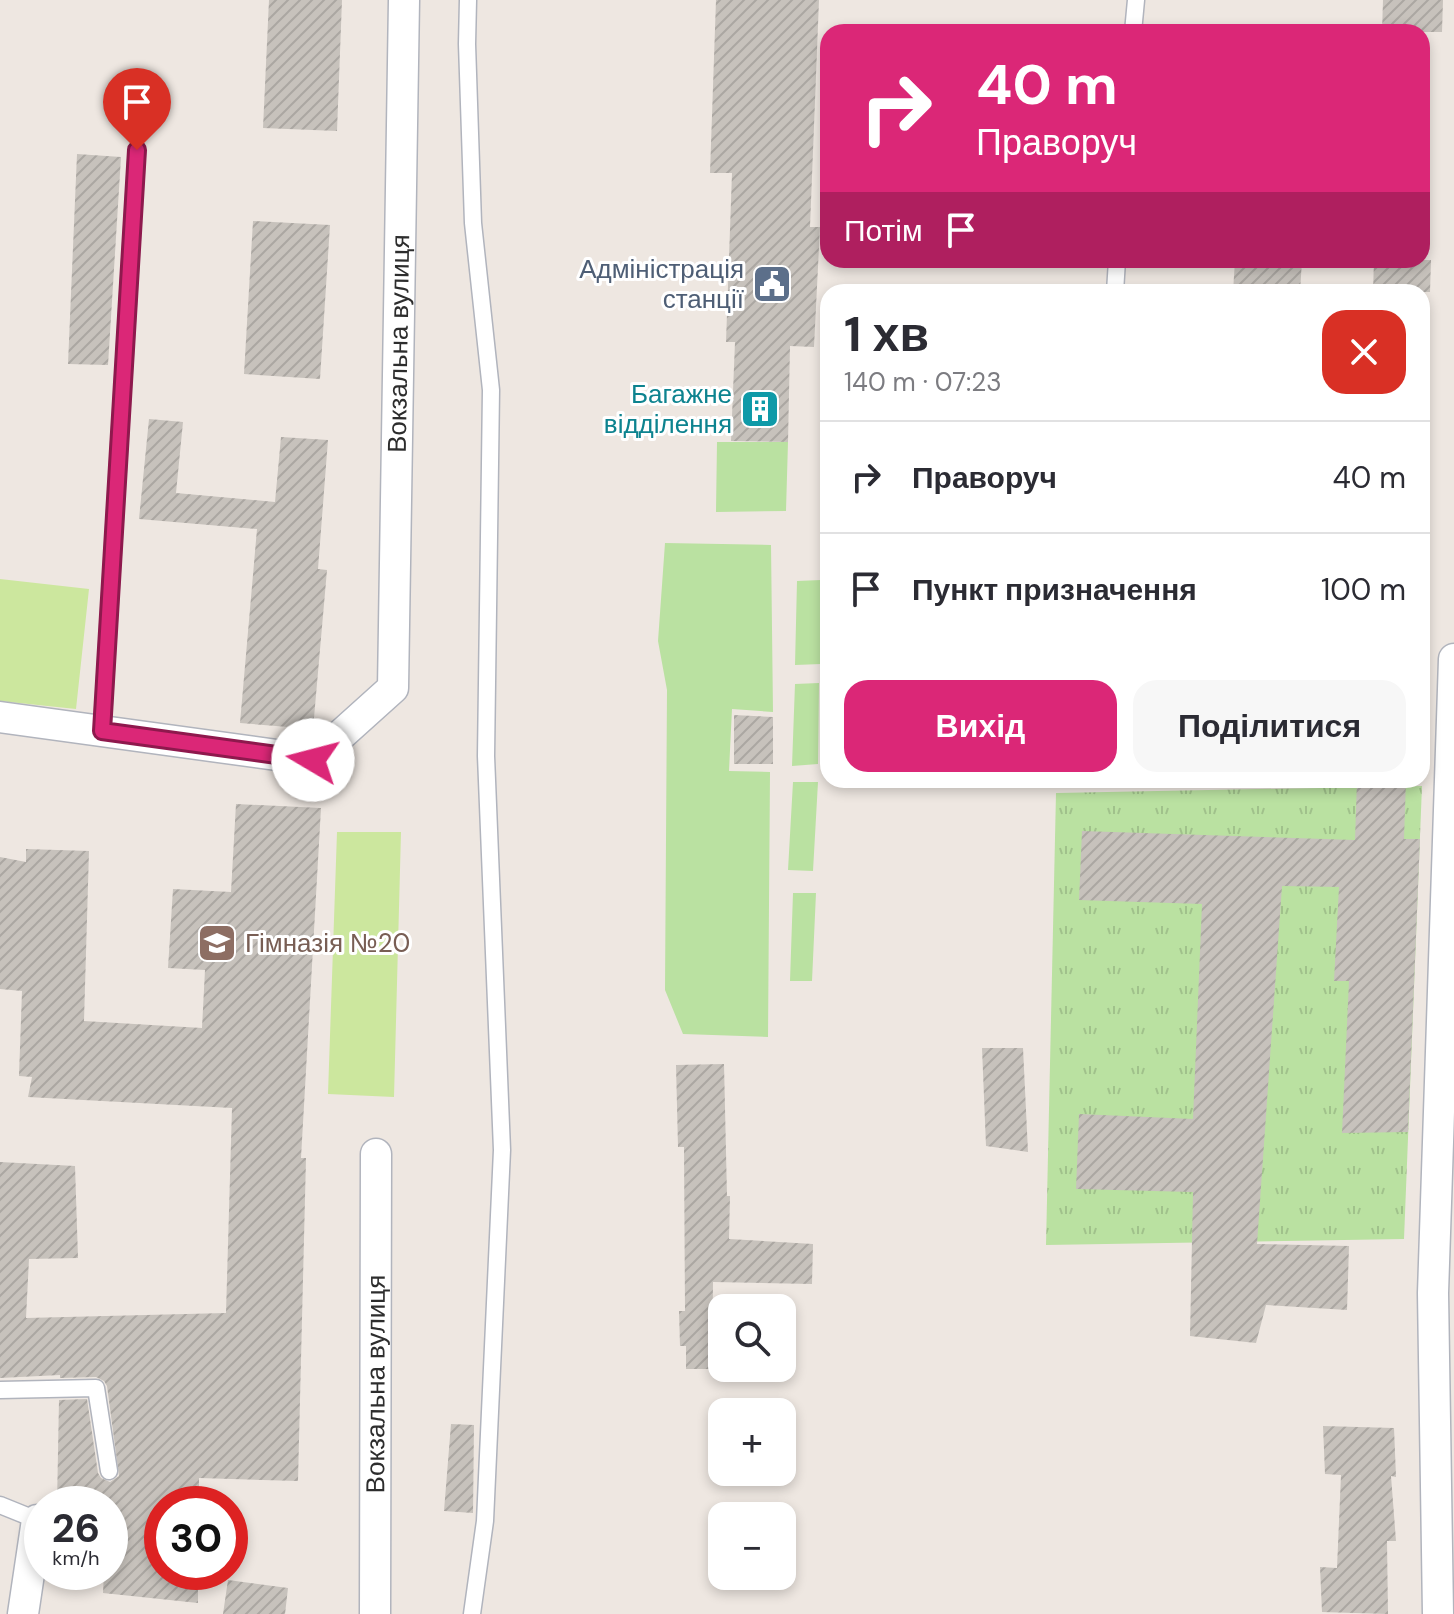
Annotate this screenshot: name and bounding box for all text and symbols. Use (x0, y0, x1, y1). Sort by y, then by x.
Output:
text: 40 m (976, 48, 1118, 121)
icon: right (844, 56, 948, 160)
pin (103, 68, 171, 150)
icon: arrive (115, 80, 159, 124)
text: Праворуч (976, 119, 1137, 166)
icon: arrive (939, 208, 983, 252)
text: Потім (844, 211, 923, 250)
street label: Вокзальна вулиця (380, 234, 417, 453)
place label: Адміністрація станції (579, 252, 744, 316)
public building icon: Адміністрація станції (751, 263, 793, 305)
text: 1 хв (844, 303, 929, 366)
button: close (1322, 310, 1406, 394)
text: 140 m · 07:23 (844, 365, 1002, 399)
place label: Багажне відділення (604, 377, 732, 441)
building icon: Багажне відділення (739, 388, 781, 430)
icon: right (844, 455, 888, 499)
text: Праворуч (912, 458, 1057, 497)
text: 40 m (1333, 458, 1406, 497)
icon: arrive (844, 567, 888, 611)
text: Пункт призначення (912, 570, 1197, 609)
text: 100 m (1321, 570, 1406, 609)
button: Вихід (844, 680, 1117, 772)
button: Поділитися (1133, 680, 1406, 772)
position arrow (271, 718, 355, 802)
school or university icon: Гімназія №20 (196, 922, 238, 964)
place label: Гімназія №20 (245, 926, 410, 960)
street label: Вокзальна вулиця (358, 1275, 393, 1493)
map controls (708, 1294, 796, 1590)
button: search (708, 1294, 796, 1382)
button: + (708, 1398, 796, 1486)
speed limit sign: 30 (144, 1486, 248, 1590)
text: 26 (52, 1502, 100, 1554)
button: − (708, 1502, 796, 1590)
text: km/h (52, 1545, 100, 1571)

